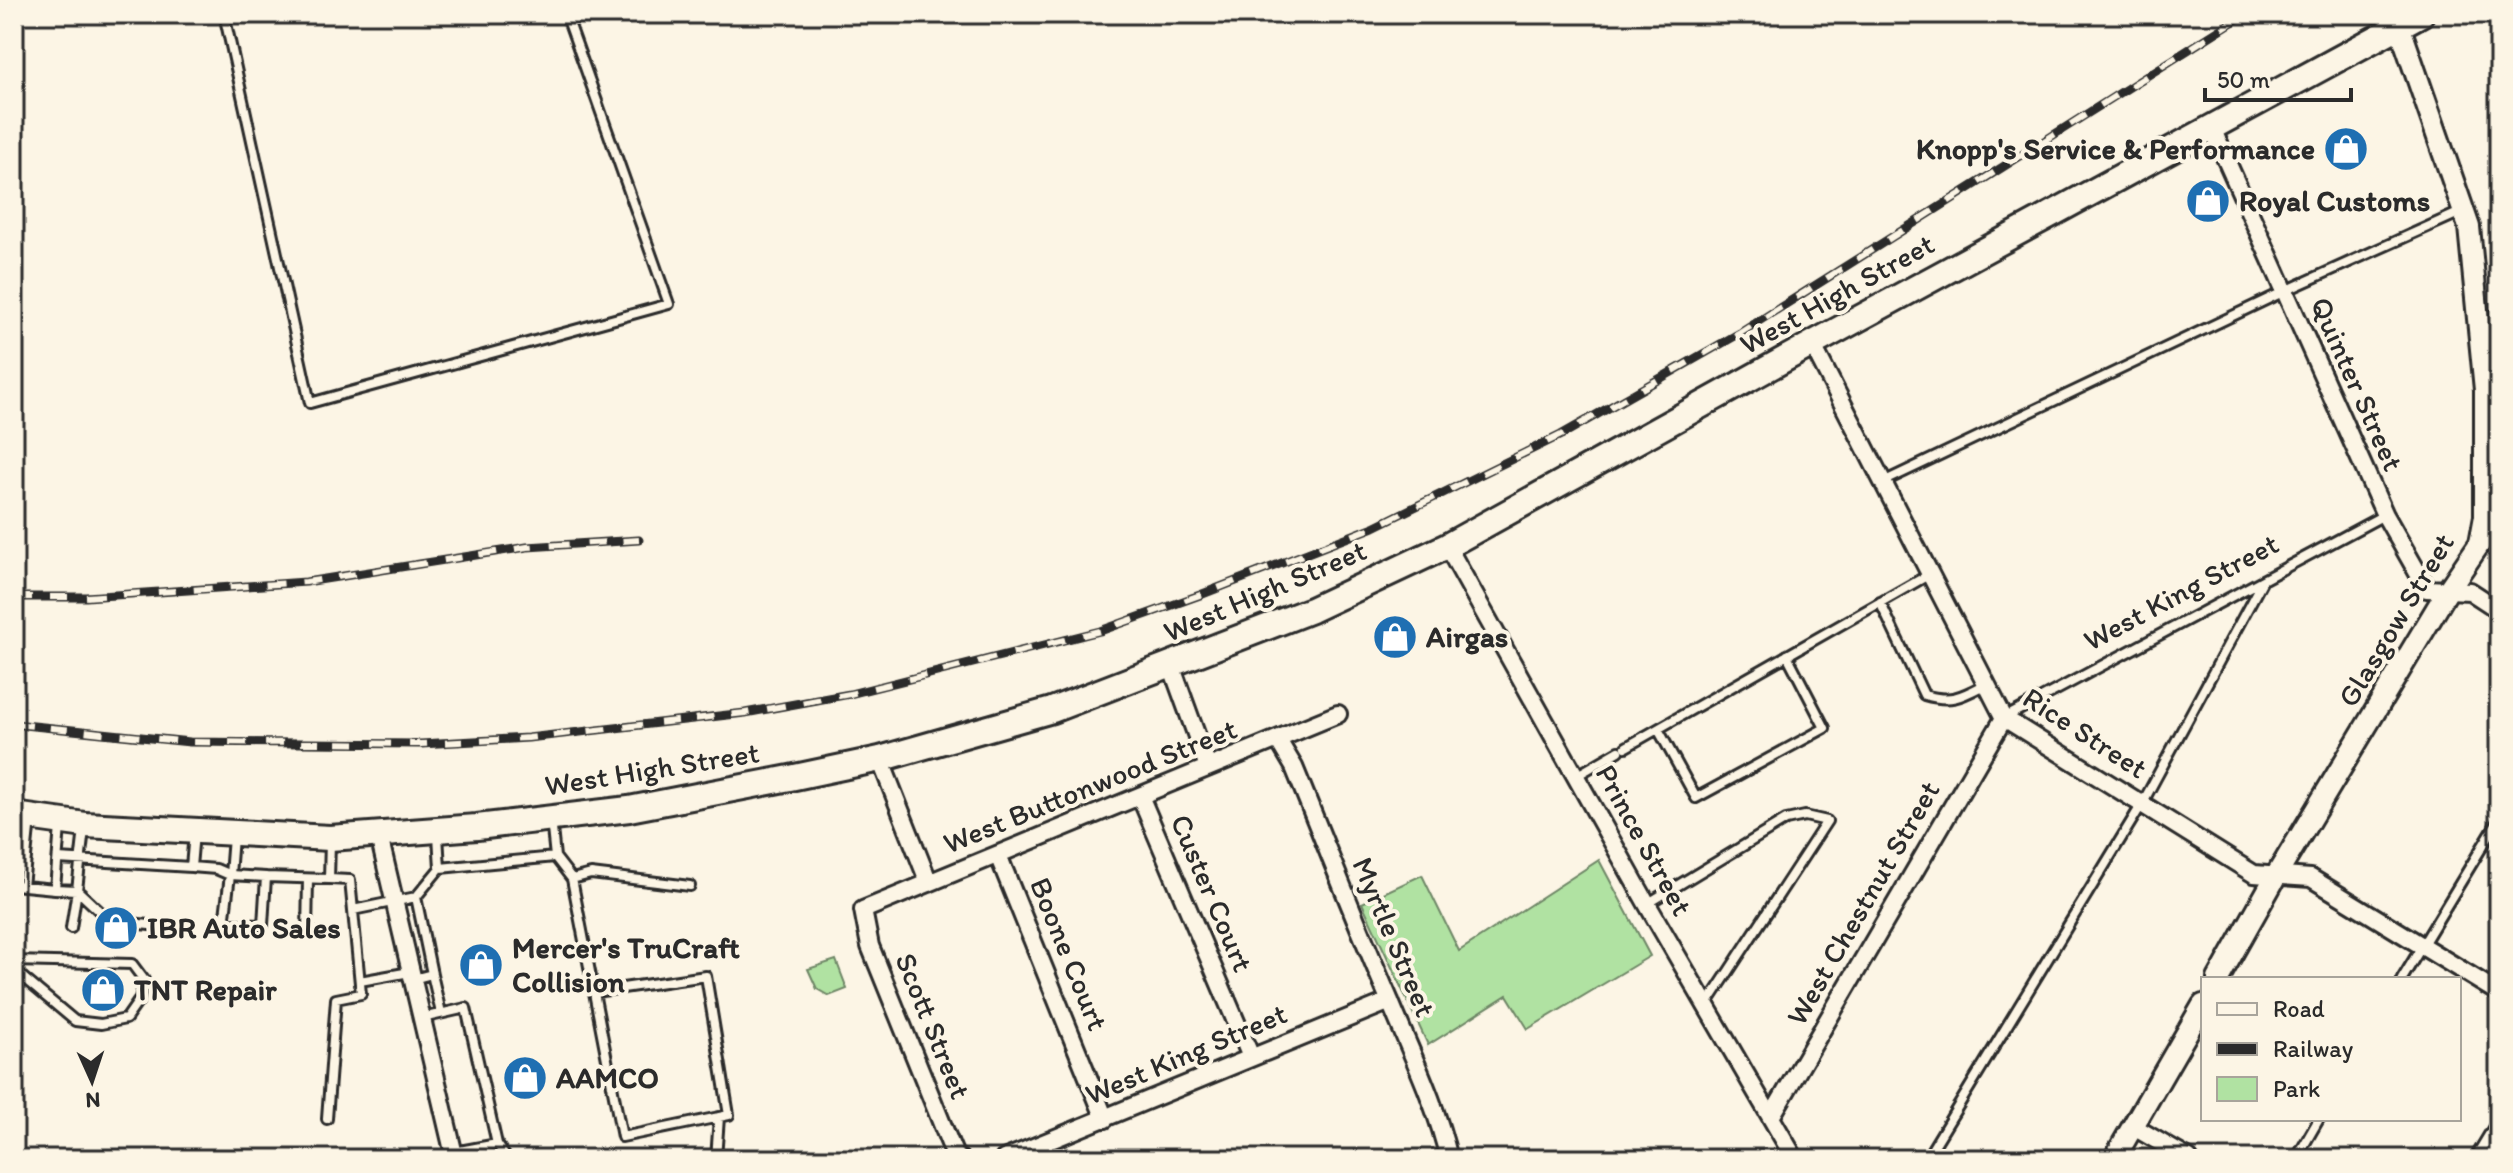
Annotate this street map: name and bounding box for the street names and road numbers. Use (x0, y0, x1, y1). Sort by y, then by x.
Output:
street label: West High Street (1733, 225, 1941, 362)
street label: Quinter Street (2303, 291, 2412, 477)
street label: West King Street (2077, 525, 2285, 659)
street label: Glasgow Street (2329, 526, 2462, 713)
street label: West High Street (1158, 531, 1372, 650)
street label: Rice Street (2016, 679, 2154, 786)
street label: West Buttonwood Street (938, 710, 1242, 861)
street label: West High Street (542, 733, 762, 804)
street label: Prince Street (1588, 758, 1701, 922)
street label: West Chestnut Street (1778, 774, 1948, 1031)
street label: Custer Court (1163, 809, 1262, 977)
street label: Myrtle Street (1344, 851, 1445, 1022)
street label: Boone Court (1022, 872, 1117, 1036)
street label: Scott Street (887, 947, 980, 1104)
street label: West King Street (1079, 994, 1292, 1113)

